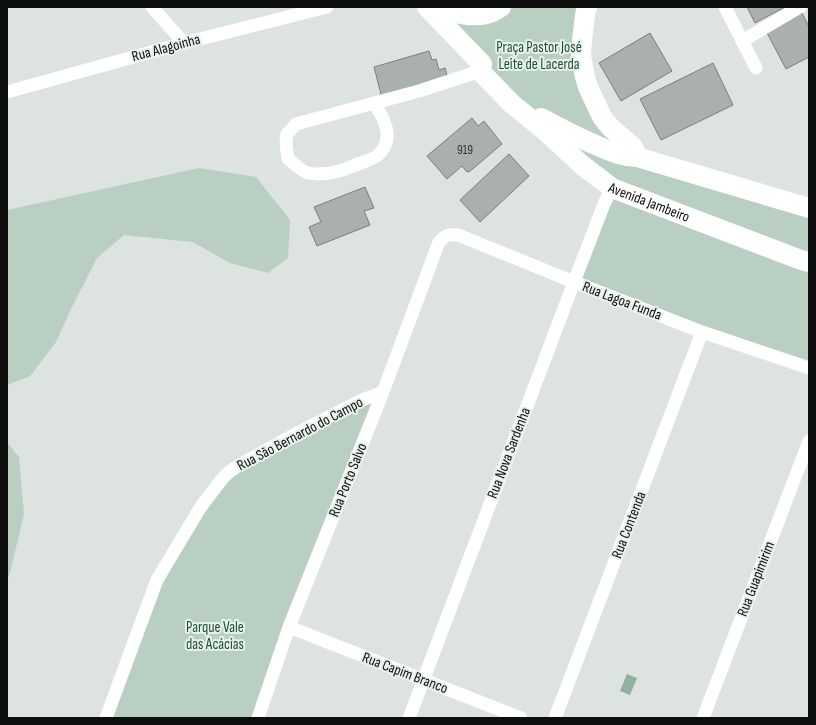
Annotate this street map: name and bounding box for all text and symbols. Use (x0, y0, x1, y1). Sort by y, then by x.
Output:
street label: Rua Alagoinha (130, 30, 203, 66)
park label: Praça Pastor José Leite de Lacerda (496, 38, 582, 74)
house number: 919 (457, 142, 473, 158)
street label: Avenida Jambeiro (605, 178, 693, 226)
street label: Rua Lagoa Funda (580, 277, 665, 325)
street label: Rua São Bernardo do Campo (234, 393, 366, 475)
street label: Rua Nova Sardenha (483, 405, 535, 501)
street label: Rua Porto Salvo (325, 440, 371, 520)
street label: Rua Contenda (608, 489, 651, 561)
street label: Rua Guapimirim (733, 539, 779, 619)
park label: Parque Vale das Acácias (186, 618, 244, 654)
street label: Rua Capim Branco (359, 648, 451, 698)

